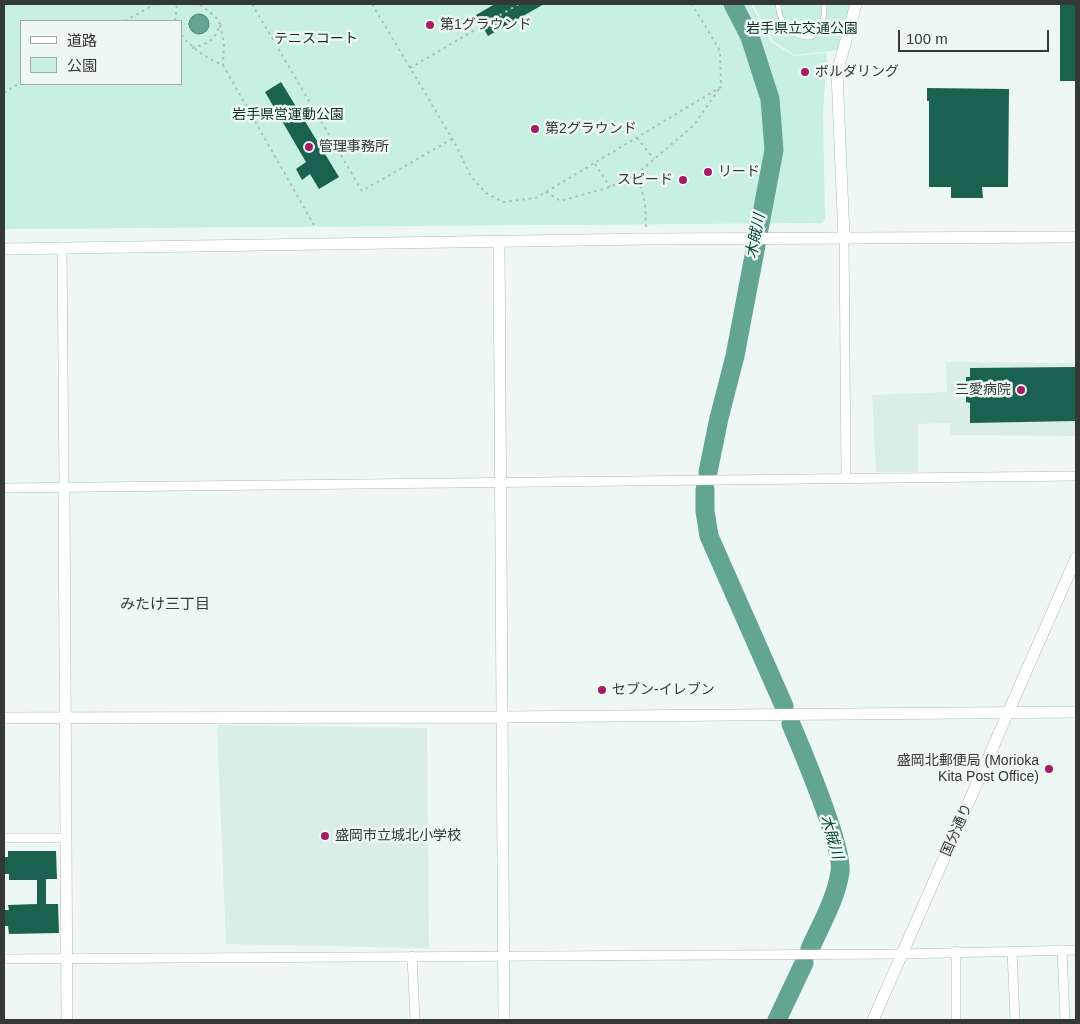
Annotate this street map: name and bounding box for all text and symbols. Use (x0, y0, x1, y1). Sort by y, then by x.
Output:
place label: 第1グラウンド (440, 17, 532, 33)
marker: 第1グラウンド (424, 19, 436, 31)
legend (20, 20, 182, 85)
scale bar (900, 20, 1051, 52)
park label: 岩手県立交通公園 (746, 21, 858, 37)
text: 100 m (906, 30, 948, 47)
park label: テニスコート (274, 31, 358, 47)
text: 道路 (67, 32, 97, 49)
text: 公園 (67, 57, 97, 74)
place label: ボルダリング (815, 64, 899, 80)
marker: ボルダリング (799, 66, 811, 78)
park label: 岩手県営運動公園 (232, 107, 344, 123)
place label: 第2グラウンド (545, 121, 637, 137)
marker: 第2グラウンド (529, 123, 541, 135)
place label: 管理事務所 (319, 139, 389, 155)
marker: 管理事務所 (303, 141, 315, 153)
place label: リード (718, 164, 760, 180)
marker: リード (702, 166, 714, 178)
place label: スピード (617, 172, 673, 188)
marker: スピード (677, 174, 689, 186)
water label: 木賊川 (743, 212, 769, 260)
place label: 三愛病院 (955, 382, 1011, 398)
marker: 三愛病院 (1015, 384, 1027, 396)
district label: みたけ三丁目 (120, 596, 210, 614)
place label: セブン-イレブン (612, 682, 715, 698)
marker: セブン-イレブン (596, 684, 608, 696)
place label: 盛岡北郵便局 (Morioka Kita Post Office) (897, 753, 1039, 786)
marker: 盛岡北郵便局 (Morioka Kita Post Office) (1043, 763, 1055, 775)
street label: 国分通り (938, 801, 976, 859)
water label: 木賊川 (816, 813, 846, 861)
place label: 盛岡市立城北小学校 (335, 828, 461, 844)
marker: 盛岡市立城北小学校 (319, 830, 331, 842)

